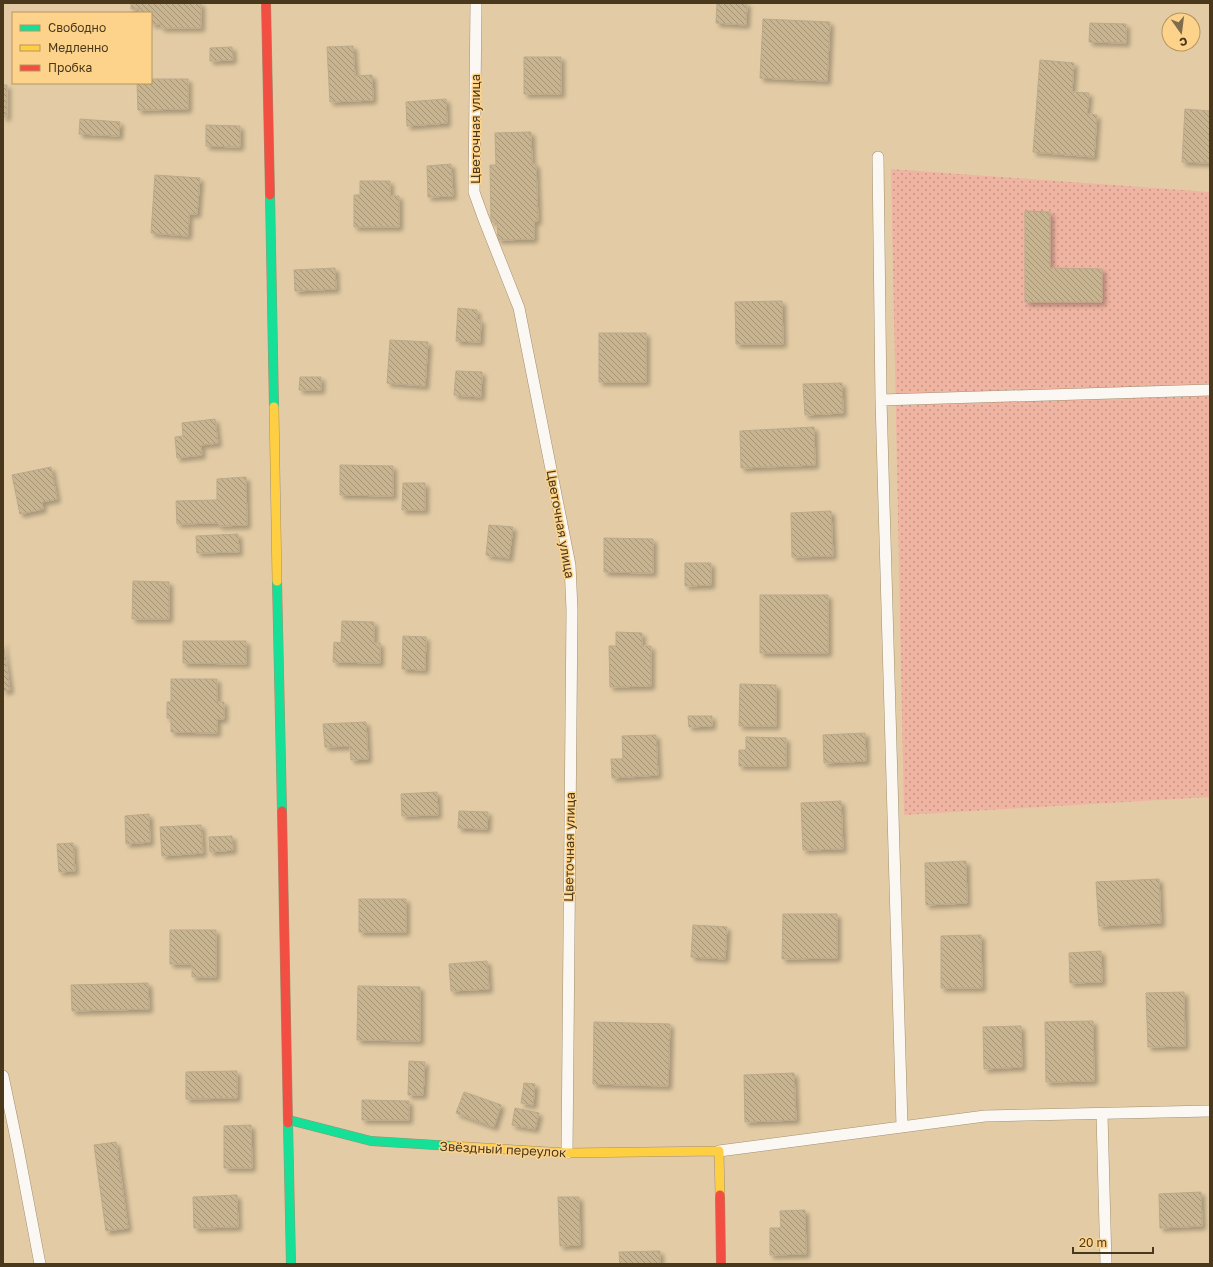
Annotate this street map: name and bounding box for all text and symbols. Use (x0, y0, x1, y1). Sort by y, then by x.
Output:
legend (12, 12, 152, 84)
north arrow (1161, 12, 1201, 52)
text: Свободно (48, 20, 106, 35)
text: С (1178, 35, 1189, 49)
text: Медленно (48, 40, 108, 55)
text: Пробка (48, 60, 92, 75)
street label: Цветочная улица (467, 74, 483, 184)
street label: Цветочная улица (544, 468, 578, 580)
street label: Цветочная улица (560, 792, 578, 902)
street label: Звёздный переулок (439, 1138, 567, 1160)
scale bar (1073, 1229, 1153, 1255)
text: 20 m (1079, 1235, 1107, 1250)

